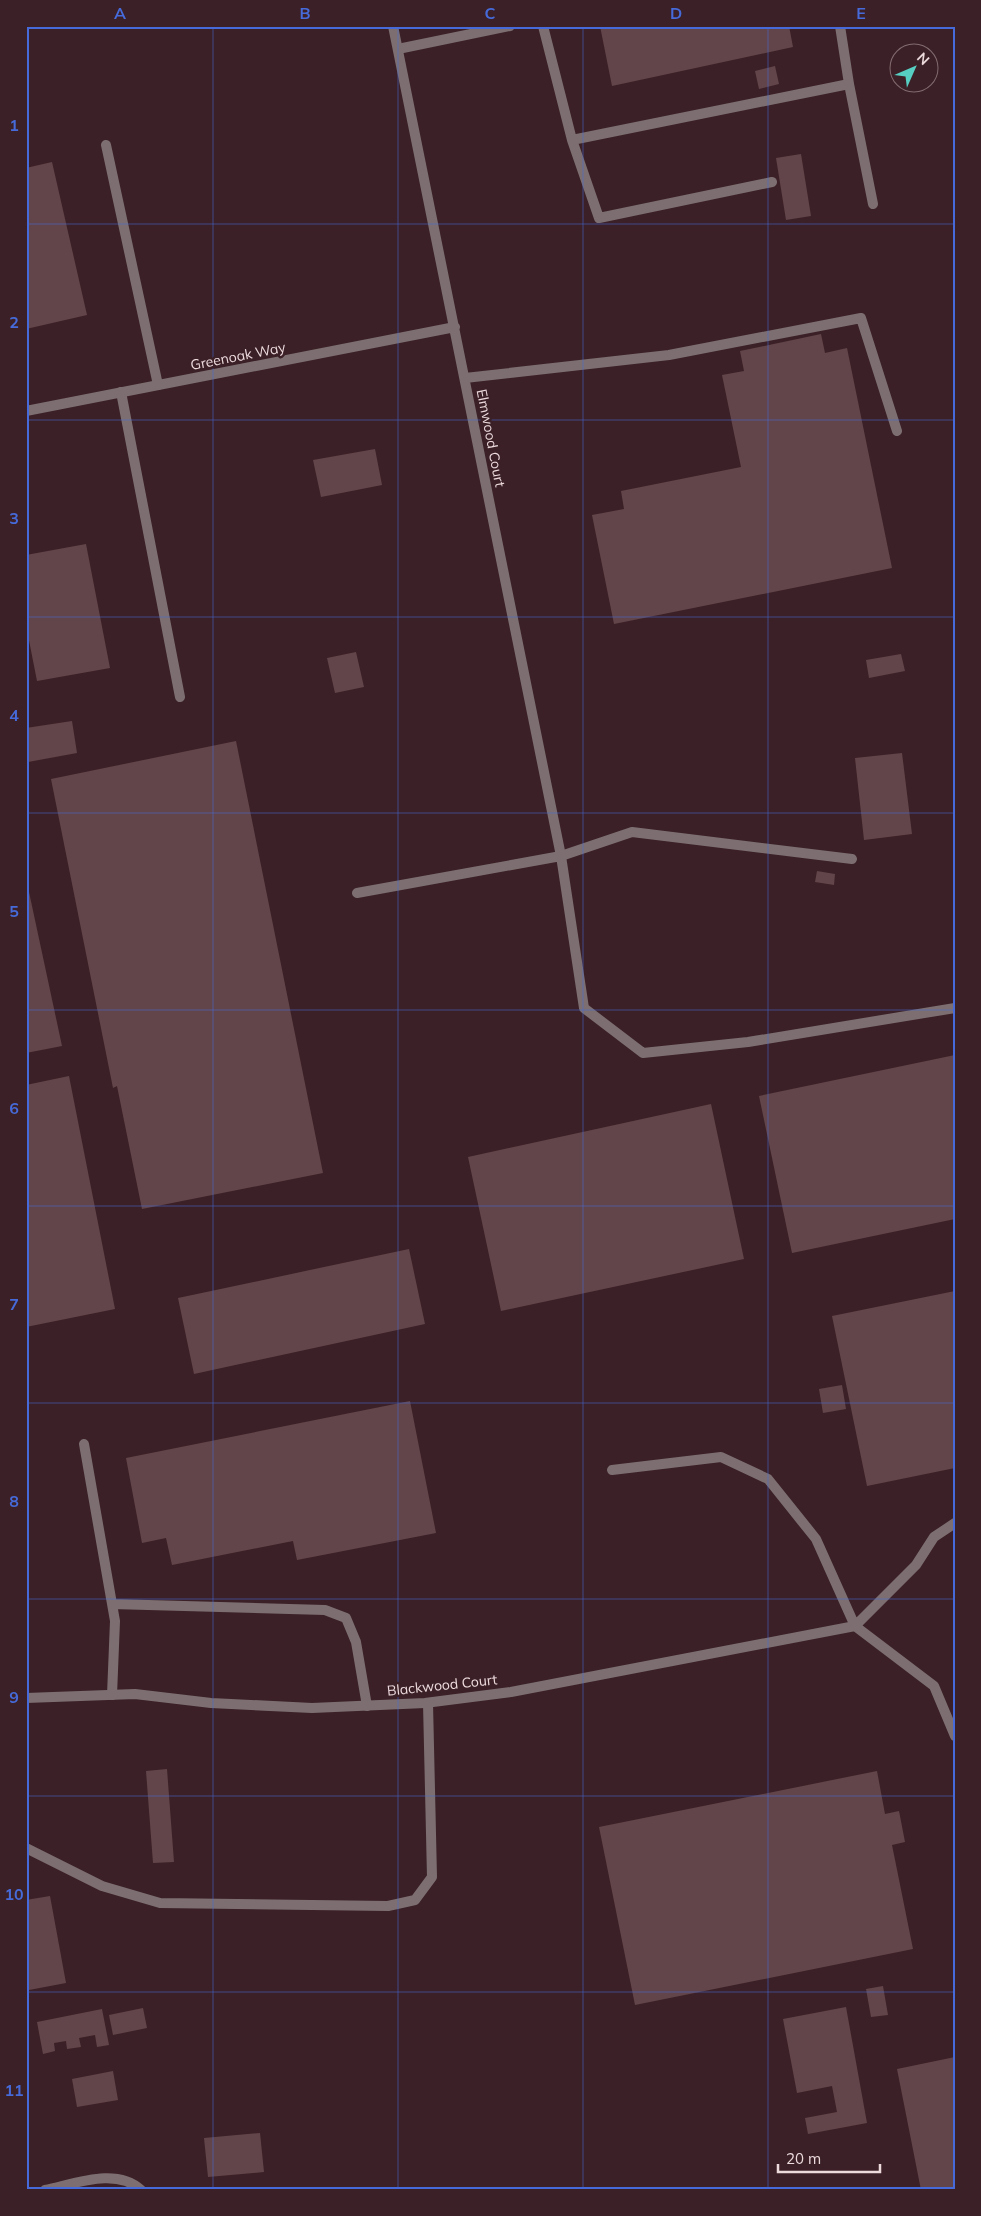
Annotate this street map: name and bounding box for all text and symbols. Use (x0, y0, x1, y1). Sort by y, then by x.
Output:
text: A (114, 3, 126, 23)
text: B (299, 3, 311, 23)
text: C (485, 3, 496, 23)
text: D (670, 3, 682, 23)
text: E (856, 3, 866, 23)
north arrow (888, 42, 938, 92)
text: N (913, 49, 933, 69)
text: 1 (9, 115, 19, 135)
text: 2 (9, 312, 19, 332)
street label: Greenoak Way (189, 338, 288, 374)
street label: Elmwood Court (473, 387, 509, 489)
text: 3 (9, 508, 19, 528)
text: 4 (9, 705, 19, 725)
text: 5 (9, 901, 19, 921)
text: 6 (9, 1098, 19, 1118)
text: 7 (9, 1294, 19, 1314)
text: 8 (9, 1491, 19, 1511)
street label: Blackwood Court (386, 1670, 498, 1700)
text: 9 (9, 1687, 19, 1707)
text: 10 (4, 1884, 24, 1904)
text: 11 (4, 2080, 24, 2100)
scale bar (778, 2141, 881, 2173)
text: 20 m (786, 2149, 821, 2168)

